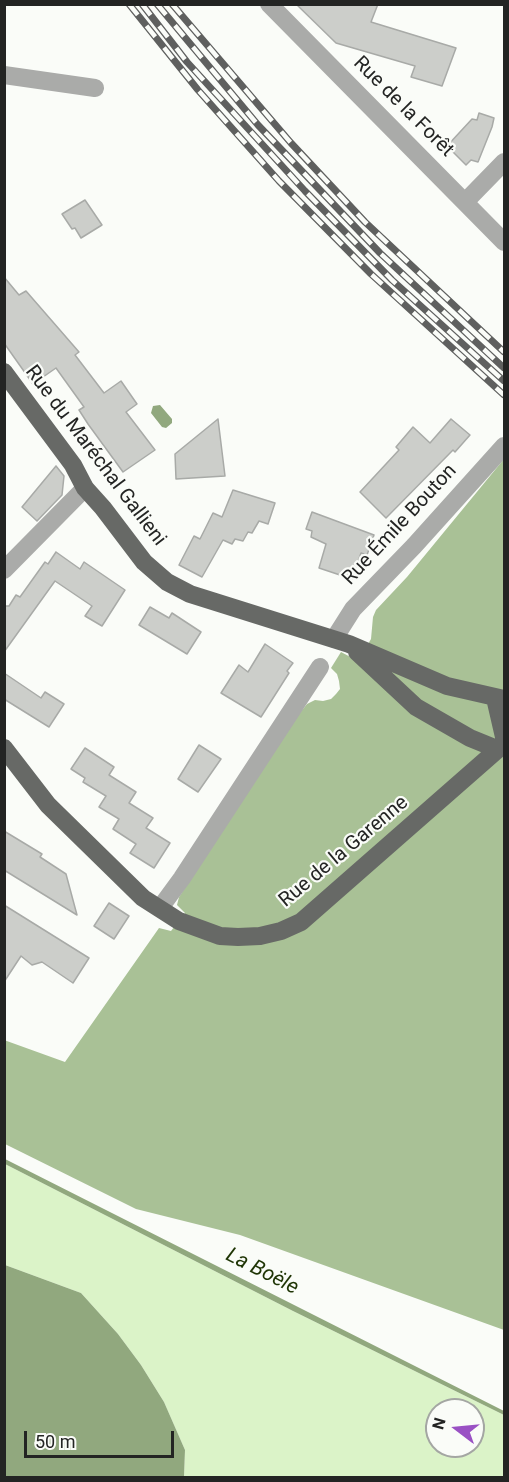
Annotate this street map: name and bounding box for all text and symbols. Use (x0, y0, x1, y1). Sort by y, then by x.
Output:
street label: Rue de la Forêt (348, 52, 458, 162)
street label: Rue du Maréchal Gallieni (19, 361, 171, 551)
street label: Rue Émile Bouton (338, 459, 462, 591)
street label: Rue de la Garenne (275, 791, 413, 913)
water label: La Boële (221, 1243, 303, 1301)
north arrow (425, 1398, 485, 1458)
text: N (428, 1415, 450, 1432)
scale bar (27, 1419, 177, 1457)
text: 50 m (35, 1431, 75, 1452)

